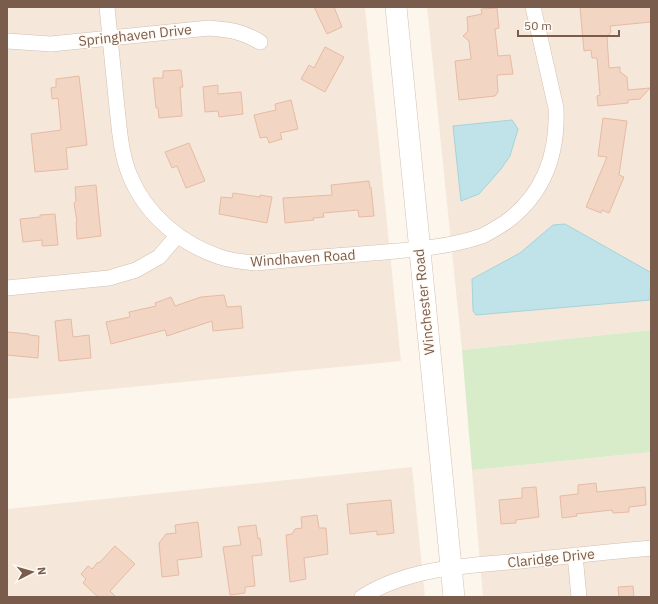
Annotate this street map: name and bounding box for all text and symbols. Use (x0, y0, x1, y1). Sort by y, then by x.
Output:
scale bar (518, 12, 619, 38)
text: 50 m (524, 18, 552, 33)
street label: Springhaven Drive (77, 20, 193, 50)
street label: Windhaven Road (250, 245, 356, 271)
street label: Winchester Road (409, 248, 439, 356)
street label: Claridge Drive (507, 544, 596, 572)
north arrow (12, 552, 52, 592)
text: N (35, 566, 49, 576)

